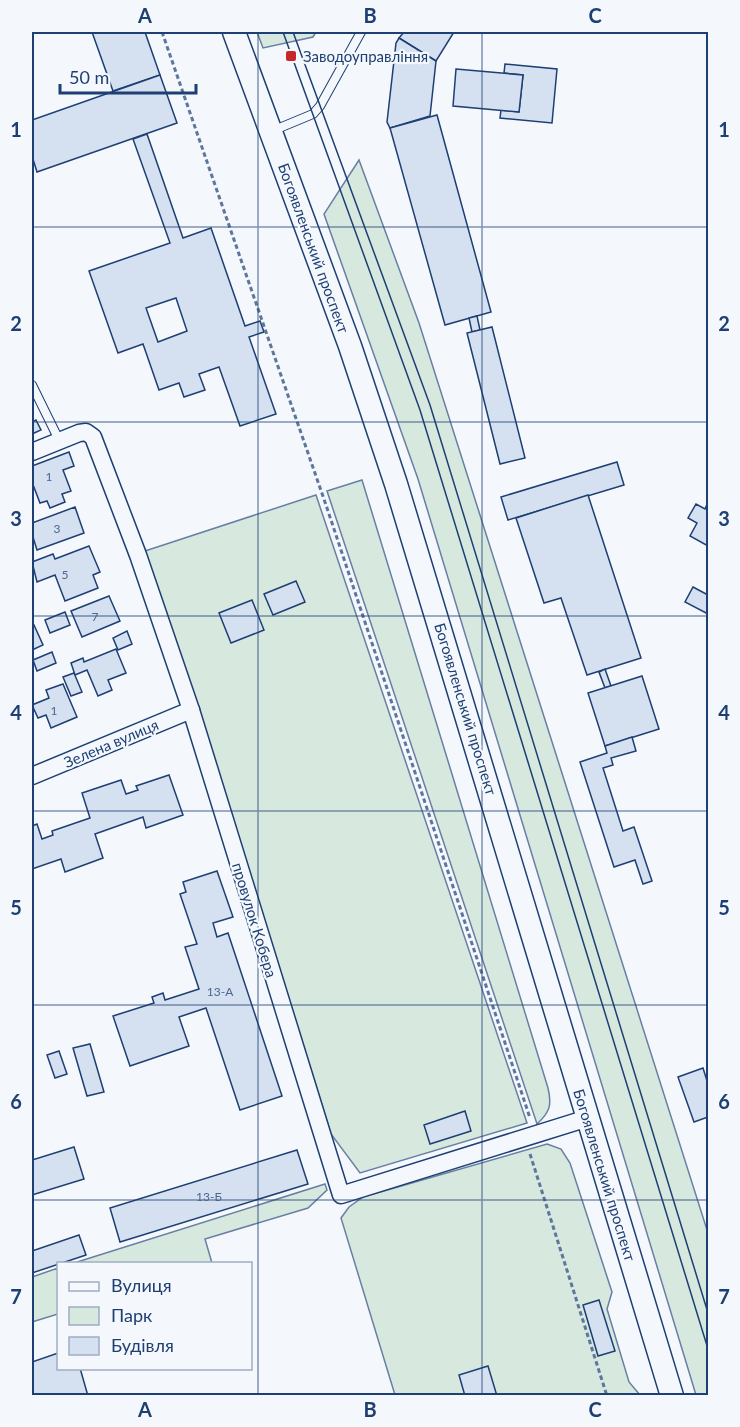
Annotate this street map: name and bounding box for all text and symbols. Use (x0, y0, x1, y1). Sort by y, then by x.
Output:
text: A (137, 3, 152, 27)
text: B (363, 3, 377, 27)
text: C (588, 3, 602, 27)
place label: Заводоуправління (303, 47, 428, 65)
marker: Заводоуправління (284, 49, 298, 63)
scale bar (60, 57, 196, 95)
text: 50 m (69, 66, 109, 88)
text: 1 (10, 117, 22, 141)
text: 1 (718, 117, 730, 141)
street label: Богоявленський проспект (275, 161, 353, 336)
text: 2 (10, 311, 22, 335)
text: 2 (718, 311, 730, 335)
house number: 1 (46, 469, 53, 484)
text: 3 (10, 506, 22, 530)
text: 3 (718, 506, 730, 530)
house number: 3 (54, 521, 61, 536)
house number: 5 (62, 567, 69, 582)
house number: 7 (92, 609, 99, 624)
street label: Богоявленський проспект (431, 621, 501, 798)
text: 4 (10, 700, 22, 724)
text: 4 (718, 700, 730, 724)
house number: 1 (51, 703, 58, 718)
street label: Зелена вулиця (61, 715, 161, 771)
street label: провулок Кобера (229, 860, 281, 980)
text: 5 (10, 895, 22, 919)
text: 5 (718, 895, 730, 919)
house number: 13-А (207, 984, 234, 999)
street label: Богоявленський проспект (570, 1087, 640, 1264)
text: 6 (10, 1089, 22, 1113)
text: 6 (718, 1089, 730, 1113)
house number: 13-Б (196, 1189, 222, 1204)
legend (57, 1262, 252, 1370)
text: Вулиця (111, 1274, 172, 1296)
text: 7 (10, 1284, 22, 1308)
text: 7 (718, 1284, 730, 1308)
text: Парк (111, 1304, 153, 1326)
text: Будівля (111, 1334, 174, 1356)
text: A (137, 1397, 152, 1421)
text: B (363, 1397, 377, 1421)
text: C (588, 1397, 602, 1421)

